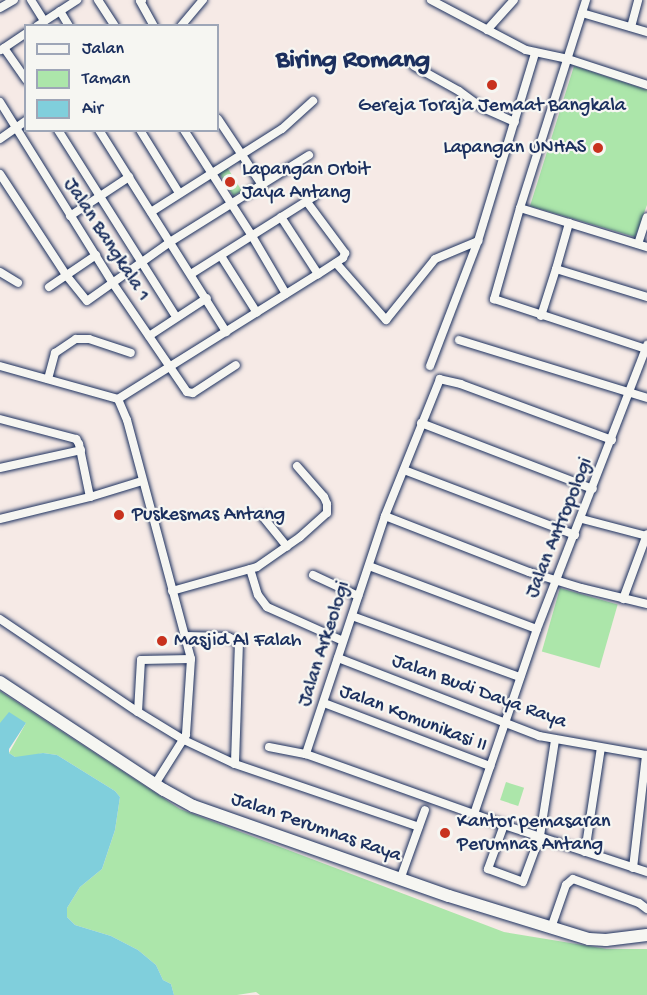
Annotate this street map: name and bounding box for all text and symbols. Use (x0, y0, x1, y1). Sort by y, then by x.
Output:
legend (24, 24, 219, 132)
text: Jalan (82, 39, 124, 60)
district label: Biring Romang (276, 46, 430, 78)
text: Taman (82, 69, 130, 90)
marker: Gereja Toraja Jemaat Bangkala (485, 78, 499, 92)
place label: Gereja Toraja Jemaat Bangkala (358, 94, 626, 118)
text: Air (82, 99, 103, 120)
place label: Lapangan UNHAS (443, 136, 586, 160)
marker: Lapangan UNHAS (591, 141, 605, 155)
place label: Lapangan Orbit Jaya Antang (242, 158, 370, 205)
street label: Jalan Bangkala 1 (57, 174, 155, 306)
marker: Lapangan Orbit Jaya Antang (223, 175, 237, 189)
street label: Jalan Antropologi (521, 454, 599, 602)
place label: Puskesmas Antang (132, 503, 285, 527)
marker: Puskesmas Antang (110, 506, 128, 524)
street label: Jalan Arkeologi (293, 578, 357, 710)
place label: Masjid Al Falah (174, 629, 301, 653)
marker: Masjid Al Falah (155, 634, 169, 648)
street label: Jalan Budi Daya Raya (388, 649, 570, 735)
street label: Jalan Komunikasi II (336, 680, 490, 758)
street label: Jalan Perumnas Raya (228, 788, 404, 868)
place label: Kantor pemasaran Perumnas Antang (457, 810, 611, 857)
marker: Kantor pemasaran Perumnas Antang (438, 826, 452, 840)

